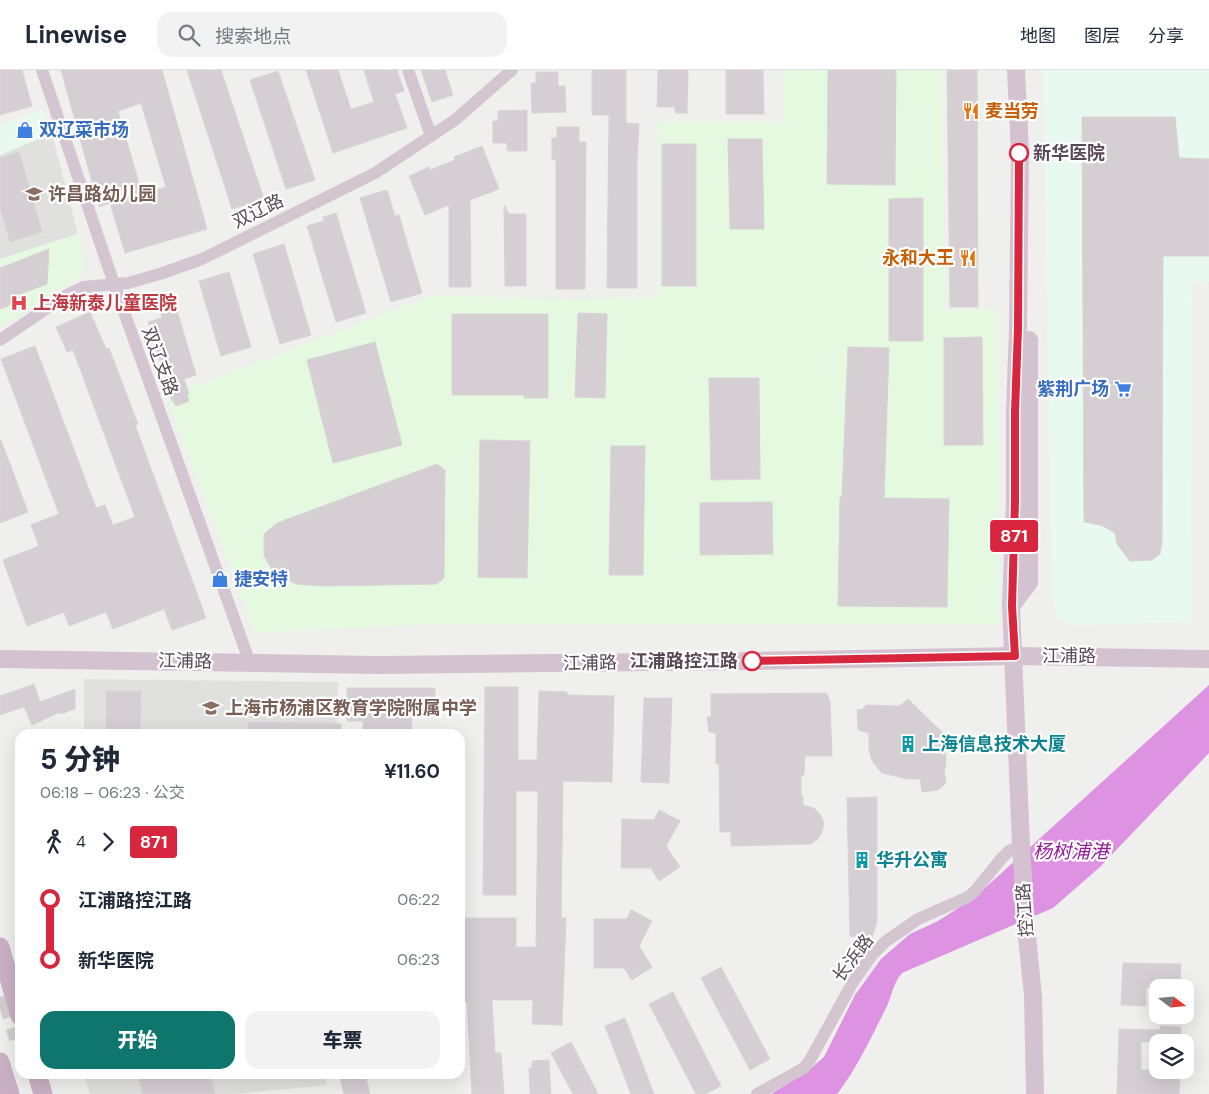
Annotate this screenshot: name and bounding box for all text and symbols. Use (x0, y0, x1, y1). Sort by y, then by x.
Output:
search box (157, 12, 507, 57)
text: Linewise (25, 19, 127, 50)
icon: search (175, 21, 203, 49)
text: 搜索地点 (215, 24, 291, 49)
text: 地图 (1020, 24, 1056, 48)
text: 图层 (1084, 24, 1120, 48)
text: 分享 (1148, 24, 1184, 48)
place label: 麦当劳 (985, 99, 1039, 123)
restaurant icon: 麦当劳 (961, 101, 981, 121)
place label: 双辽菜市场 (39, 118, 129, 142)
shop icon: 双辽菜市场 (15, 120, 35, 140)
place label: 新华医院 (1033, 141, 1105, 165)
marker: 新华医院 (1009, 143, 1029, 163)
place label: 许昌路幼儿园 (48, 182, 156, 206)
school or university icon: 许昌路幼儿园 (24, 184, 44, 204)
street label: 双辽路 (228, 188, 288, 234)
place label: 永和大王 (882, 246, 954, 270)
restaurant icon: 永和大王 (958, 248, 978, 268)
place label: 上海新泰儿童医院 (33, 291, 177, 315)
hospital icon: 上海新泰儿童医院 (9, 293, 29, 313)
street label: 双辽支路 (136, 323, 184, 399)
place label: 紫荆广场 (1037, 377, 1109, 401)
supermarket icon: 紫荆广场 (1113, 379, 1133, 399)
line badge: 871 (985, 520, 1043, 552)
text: 871 (1000, 524, 1028, 548)
place label: 捷安特 (234, 567, 288, 591)
shop icon: 捷安特 (210, 569, 230, 589)
street label: 江浦路 (1042, 644, 1096, 668)
street label: 江浦路 (158, 649, 212, 673)
place label: 江浦路控江路 (630, 649, 738, 673)
street label: 江浦路 (563, 651, 617, 675)
marker: 江浦路控江路 (742, 651, 762, 671)
place label: 上海市杨浦区教育学院附属中学 (225, 696, 477, 720)
school or university icon: 上海市杨浦区教育学院附属中学 (201, 698, 221, 718)
place label: 上海信息技术大厦 (922, 732, 1066, 756)
building icon: 上海信息技术大厦 (898, 734, 918, 754)
text: 5 分钟 (40, 741, 120, 778)
text: ¥11.60 (384, 759, 440, 784)
text: 06:18 – 06:23 · 公交 (40, 782, 185, 803)
icon: walk (40, 828, 68, 856)
icon: forward (94, 828, 122, 856)
text: 871 (140, 830, 167, 854)
text: 4 (76, 831, 86, 852)
water label: 杨树浦港 (1033, 839, 1112, 864)
place label: 华升公寓 (876, 848, 948, 872)
building icon: 华升公寓 (852, 850, 872, 870)
street label: 控江路 (1011, 882, 1039, 938)
text: 江浦路控江路 (78, 888, 192, 913)
text: 06:22 (397, 889, 440, 910)
street label: 长浜路 (827, 929, 879, 987)
text: 新华医院 (78, 948, 154, 973)
text: 06:23 (397, 949, 440, 970)
north arrow (1149, 979, 1194, 1024)
map controls (1149, 979, 1194, 1079)
button: 开始 (40, 1011, 235, 1069)
button: 车票 (245, 1011, 440, 1069)
button: layers (1149, 1034, 1194, 1079)

